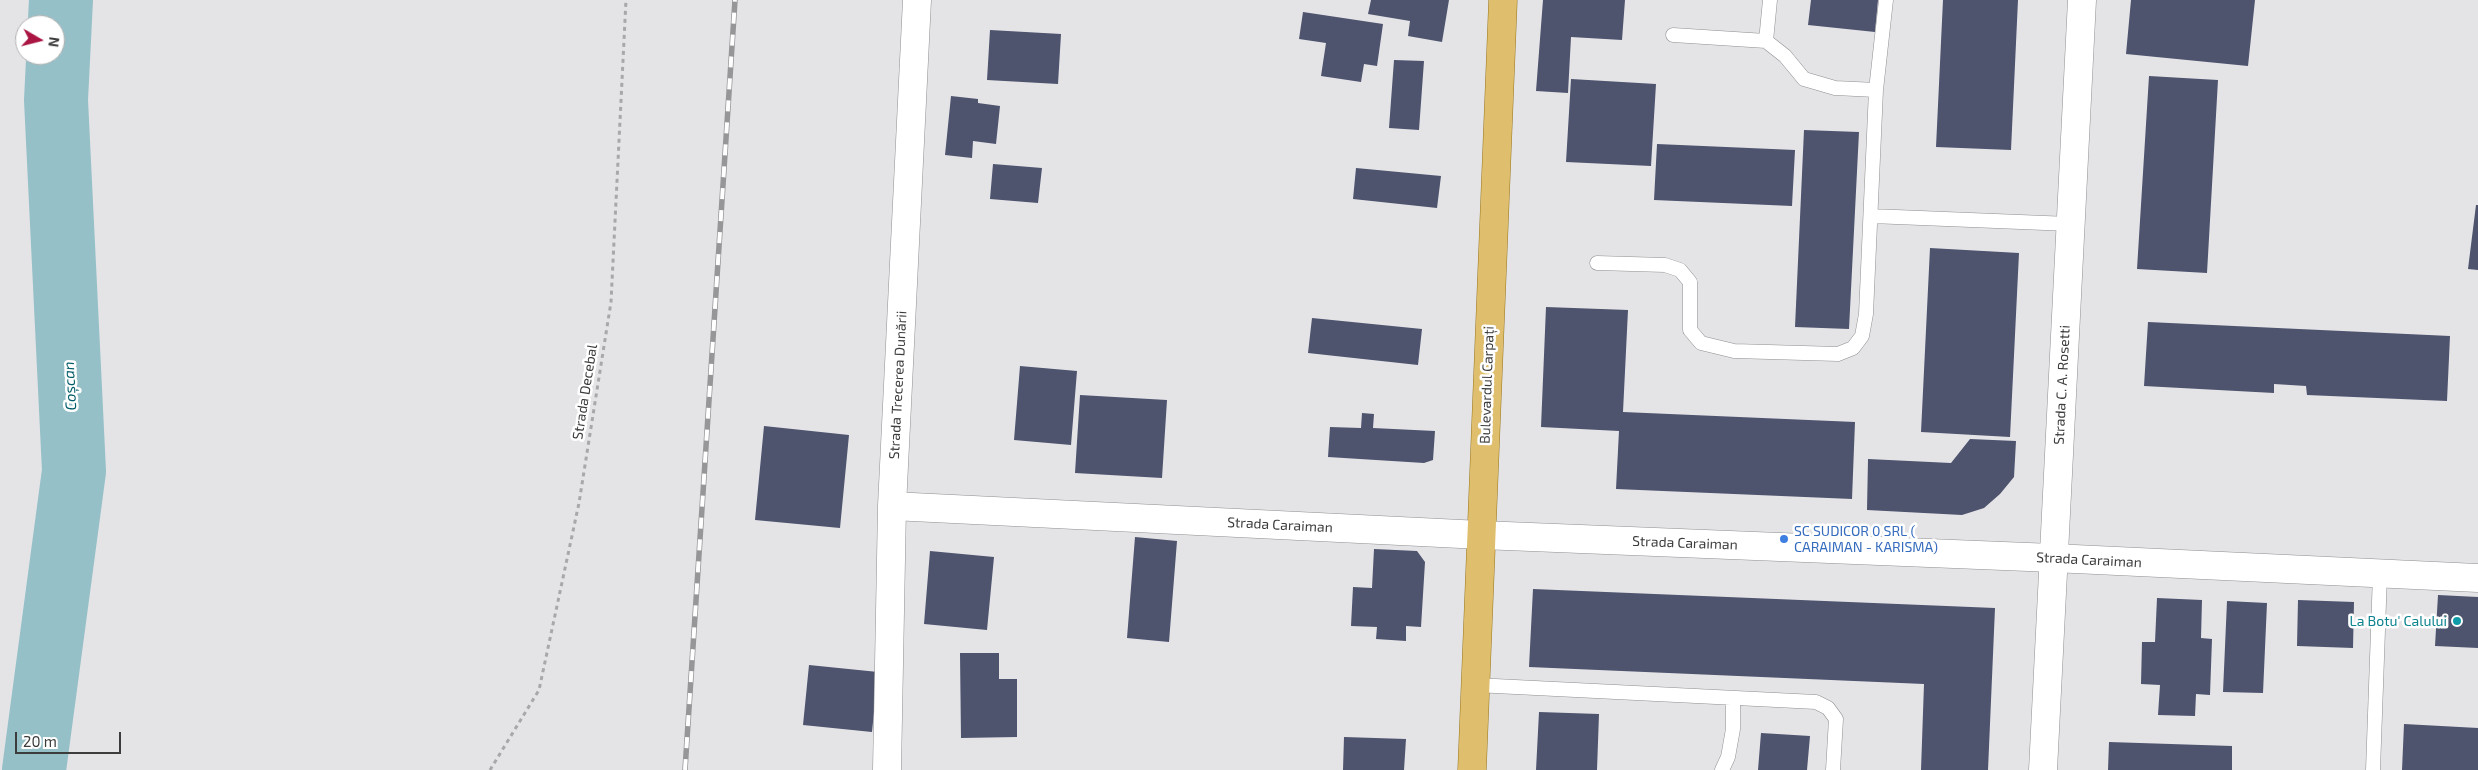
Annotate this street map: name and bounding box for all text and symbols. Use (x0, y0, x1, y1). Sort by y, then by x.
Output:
north arrow (15, 15, 65, 65)
text: N (45, 36, 63, 48)
street label: Strada Trecerea Dunării (886, 310, 910, 460)
street label: Strada C. A. Rosetti (2050, 325, 2074, 445)
street label: Bulevardul Carpați (1477, 326, 1497, 444)
street label: Strada Decebal (569, 343, 601, 441)
water label: Coșcan (60, 361, 80, 411)
street label: Strada Caraiman (1227, 514, 1333, 536)
place label: SC SUDICOR 0 SRL ( CARAIMAN - KARISMA) (1794, 523, 1938, 556)
street label: Strada Caraiman (1632, 533, 1738, 553)
marker: SC SUDICOR 0 SRL ( CARAIMAN - KARISMA) (1778, 533, 1790, 545)
street label: Strada Caraiman (2036, 549, 2142, 571)
place label: La Botu' Calului (2350, 613, 2447, 629)
marker: La Botu' Calului (2451, 615, 2463, 627)
scale bar (18, 722, 124, 754)
text: 20 m (23, 732, 57, 750)

